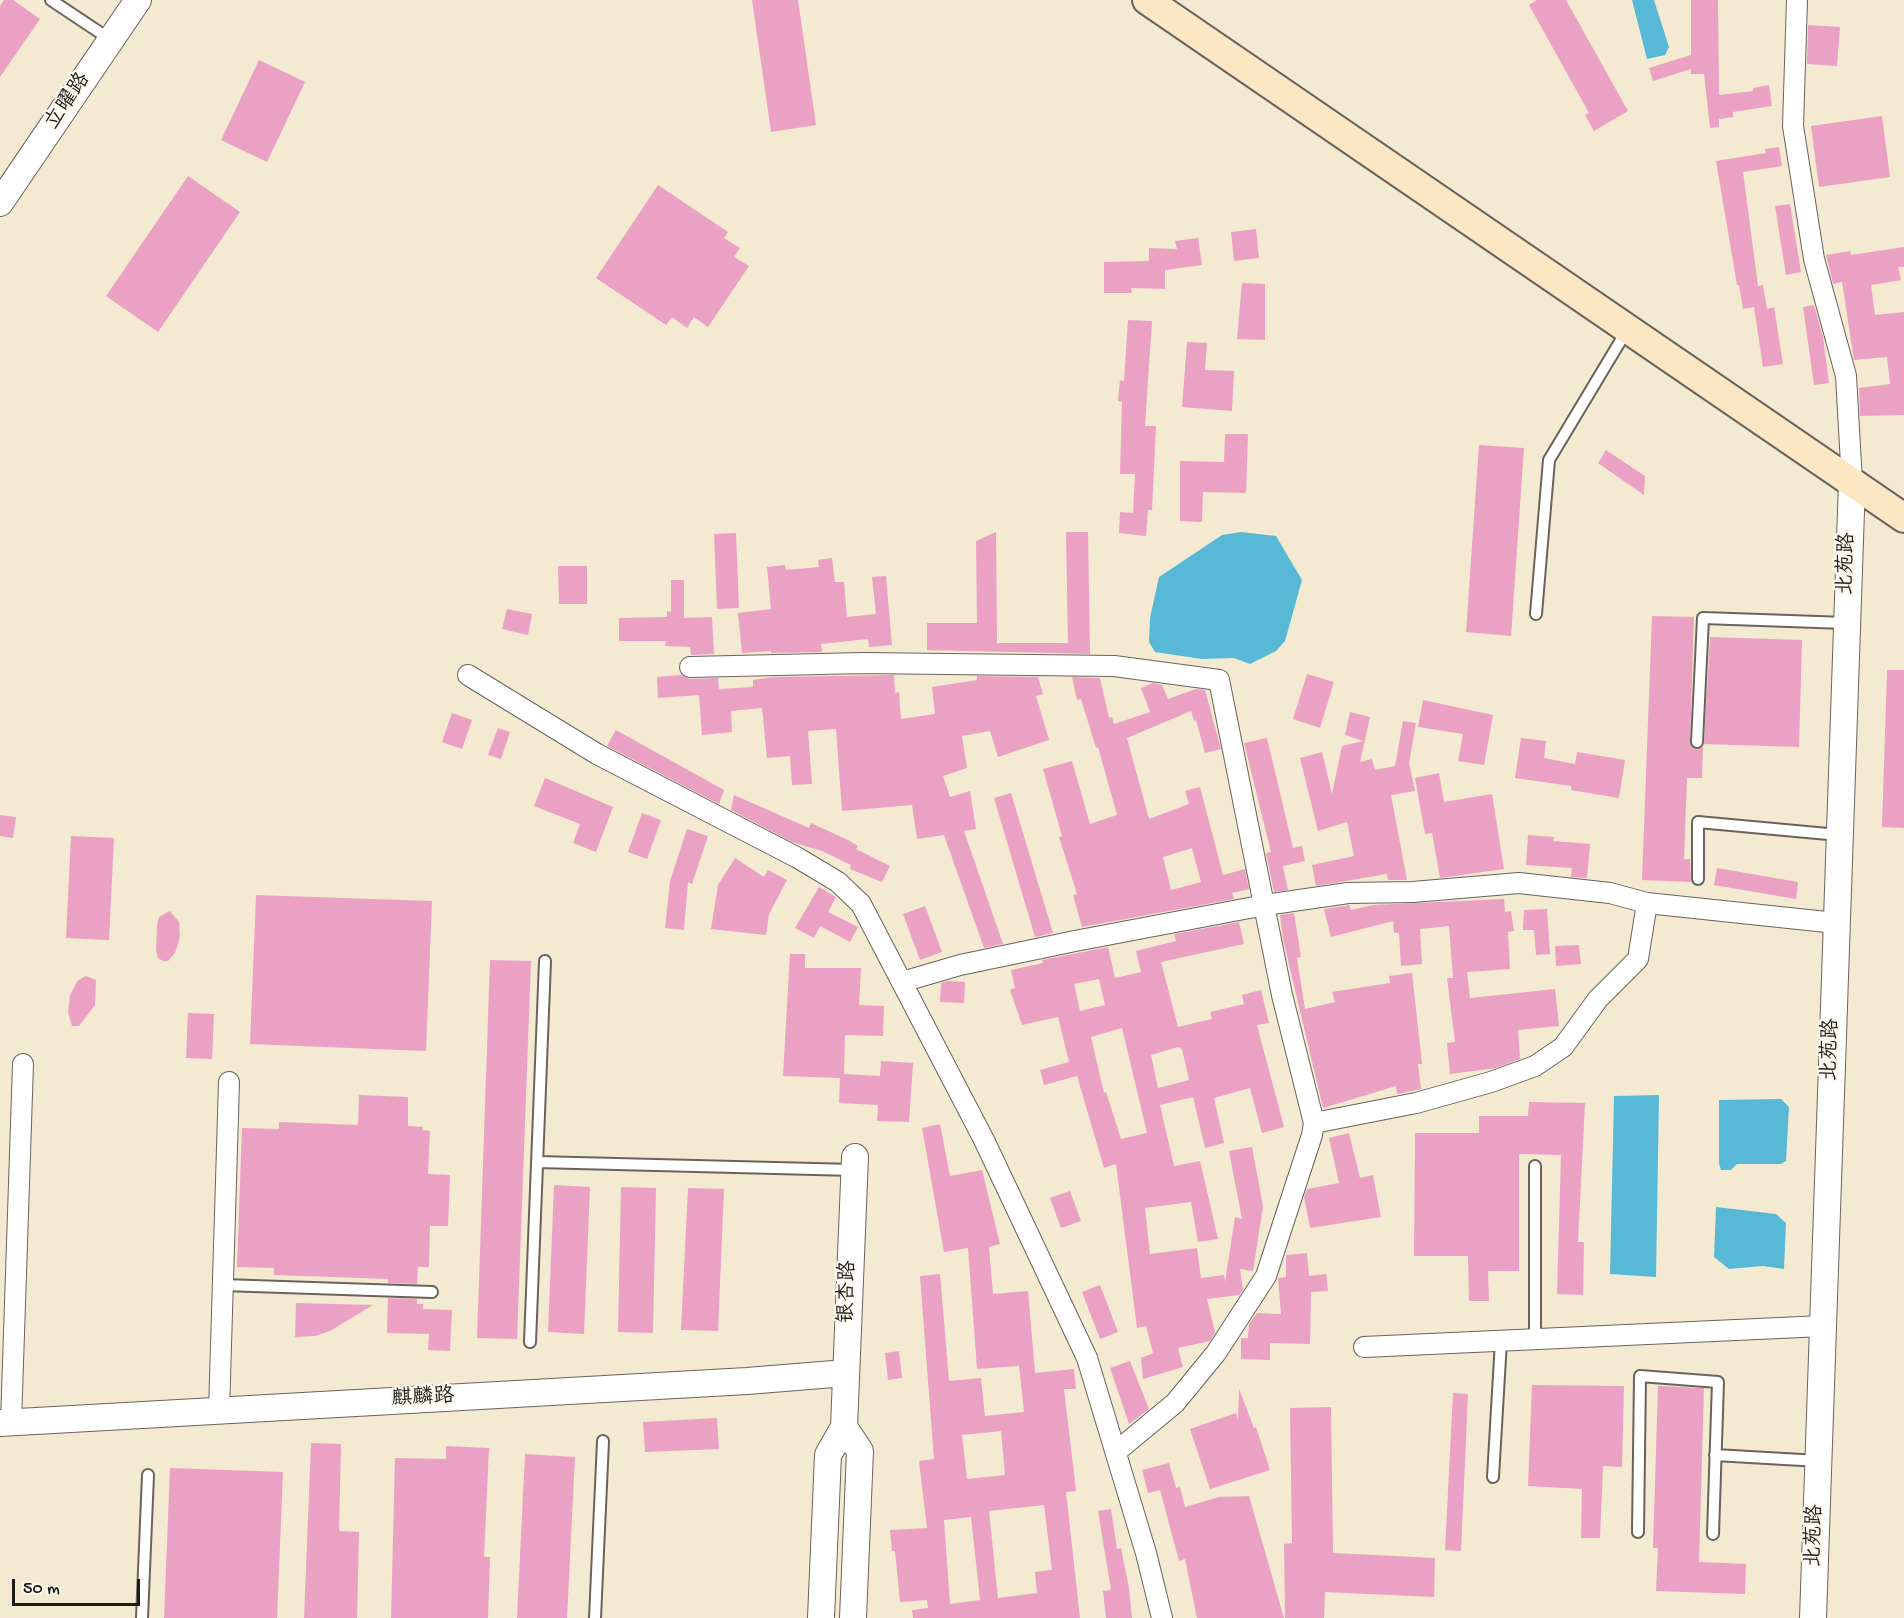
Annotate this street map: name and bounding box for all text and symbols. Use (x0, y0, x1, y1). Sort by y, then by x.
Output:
street label: 立曜路 (41, 69, 97, 135)
street label: 北苑路 (1834, 532, 1862, 596)
street label: 北苑路 (1818, 1018, 1846, 1082)
street label: 银杏路 (835, 1260, 863, 1324)
street label: 麒麟路 (391, 1385, 455, 1413)
street label: 北苑路 (1802, 1504, 1830, 1568)
scale bar (15, 1567, 142, 1605)
text: 50 m (23, 1579, 60, 1600)

